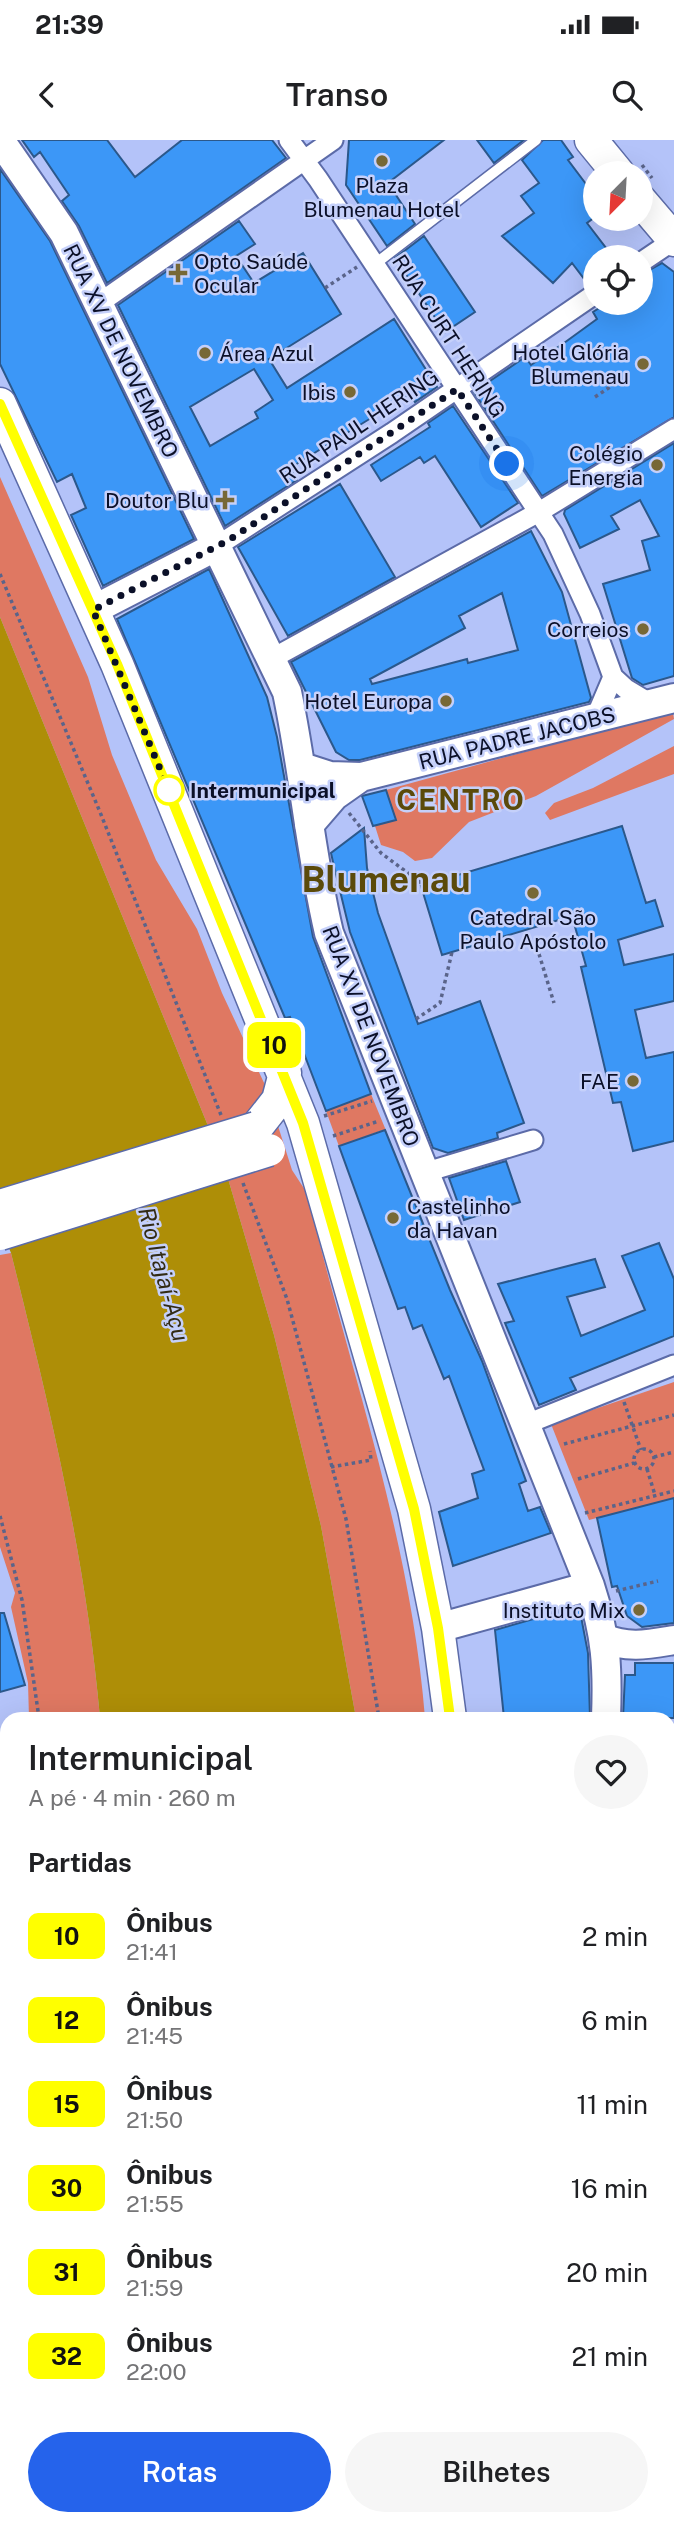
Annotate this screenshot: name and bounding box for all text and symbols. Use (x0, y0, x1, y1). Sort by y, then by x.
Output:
text: 21:39 (35, 9, 104, 40)
icon: back (28, 76, 66, 114)
text: Transo (286, 76, 388, 113)
icon: search (608, 76, 646, 114)
marker: Plaza Blumenau Hotel (374, 153, 390, 169)
north arrow (583, 161, 653, 231)
map controls (583, 161, 653, 315)
place label: Plaza Blumenau Hotel (304, 173, 460, 222)
street label: RUA XV DE NOVEMBRO (58, 240, 184, 462)
button: locate (583, 245, 653, 315)
place label: Opto Saúde Ocular (194, 249, 308, 298)
street label: RUA CURT HERING (387, 250, 511, 422)
marker: Opto Saúde Ocular (168, 263, 188, 283)
place label: Hotel Glória Blumenau (512, 340, 629, 389)
place label: Área Azul (219, 341, 314, 366)
marker: Área Azul (197, 345, 213, 361)
marker: Hotel Glória Blumenau (635, 356, 651, 372)
street label: RUA PAUL HERING (275, 363, 443, 489)
place label: Ibis (302, 380, 336, 405)
marker: Ibis (342, 384, 358, 400)
place label: Colégio Energia (568, 441, 643, 490)
your location (489, 446, 524, 481)
marker: Colégio Energia (649, 457, 665, 473)
place label: Doutor Blu (105, 488, 209, 513)
marker: Doutor Blu (215, 490, 235, 510)
place label: Correios (547, 617, 629, 642)
marker: Correios (635, 621, 651, 637)
place label: Hotel Europa (304, 689, 432, 714)
marker: Hotel Europa (438, 693, 454, 709)
street label: RUA PADRE JACOBS (416, 702, 618, 774)
marker: Intermunicipal (154, 775, 184, 805)
place label: Intermunicipal (190, 778, 336, 803)
district label: CENTRO (396, 783, 526, 816)
district label: Blumenau (302, 859, 470, 900)
marker: Catedral São Paulo Apóstolo (525, 885, 541, 901)
place label: Catedral São Paulo Apóstolo (460, 905, 606, 954)
street label: RUA XV DE NOVEMBRO (317, 922, 425, 1150)
line badge: 10 (243, 1022, 306, 1068)
text: 10 (261, 1031, 287, 1059)
place label: FAE (580, 1069, 619, 1094)
marker: FAE (625, 1073, 641, 1089)
place label: Castelinho da Havan (407, 1194, 511, 1243)
water label: Rio Itajaí-Açu (133, 1204, 195, 1344)
marker: Castelinho da Havan (385, 1210, 401, 1226)
place label: Instituto Mix (503, 1598, 625, 1623)
marker: Instituto Mix (631, 1602, 647, 1618)
button: heart (574, 1735, 648, 1809)
text: Intermunicipal (28, 1739, 253, 1777)
text: A pé · 4 min · 260 m (28, 1784, 236, 1811)
text: Partidas (28, 1847, 132, 1878)
text: Ônibus (126, 1907, 213, 1938)
text: 2 min (582, 1921, 648, 1952)
text: 10 (54, 1922, 79, 1950)
text: 21:41 (126, 1938, 178, 1965)
text: Ônibus (126, 1991, 213, 2022)
text: 6 min (581, 2005, 648, 2036)
text: 12 (54, 2006, 79, 2034)
text: 21:45 (126, 2022, 183, 2049)
text: Ônibus (126, 2075, 213, 2106)
text: 11 min (576, 2089, 648, 2120)
text: 15 (53, 2090, 80, 2118)
text: 21:50 (126, 2106, 183, 2133)
text: Ônibus (126, 2159, 213, 2190)
text: 16 min (571, 2173, 648, 2204)
text: 30 (51, 2174, 82, 2202)
text: 21:55 (126, 2190, 184, 2217)
text: Ônibus (126, 2243, 213, 2274)
text: 20 min (566, 2257, 648, 2288)
text: 31 (53, 2258, 80, 2286)
text: 21:59 (126, 2274, 183, 2301)
text: Ônibus (126, 2327, 213, 2358)
text: 21 min (572, 2341, 648, 2372)
text: 32 (51, 2342, 82, 2370)
text: 22:00 (126, 2358, 187, 2385)
button: Rotas (28, 2432, 331, 2512)
button: Bilhetes (345, 2432, 648, 2512)

